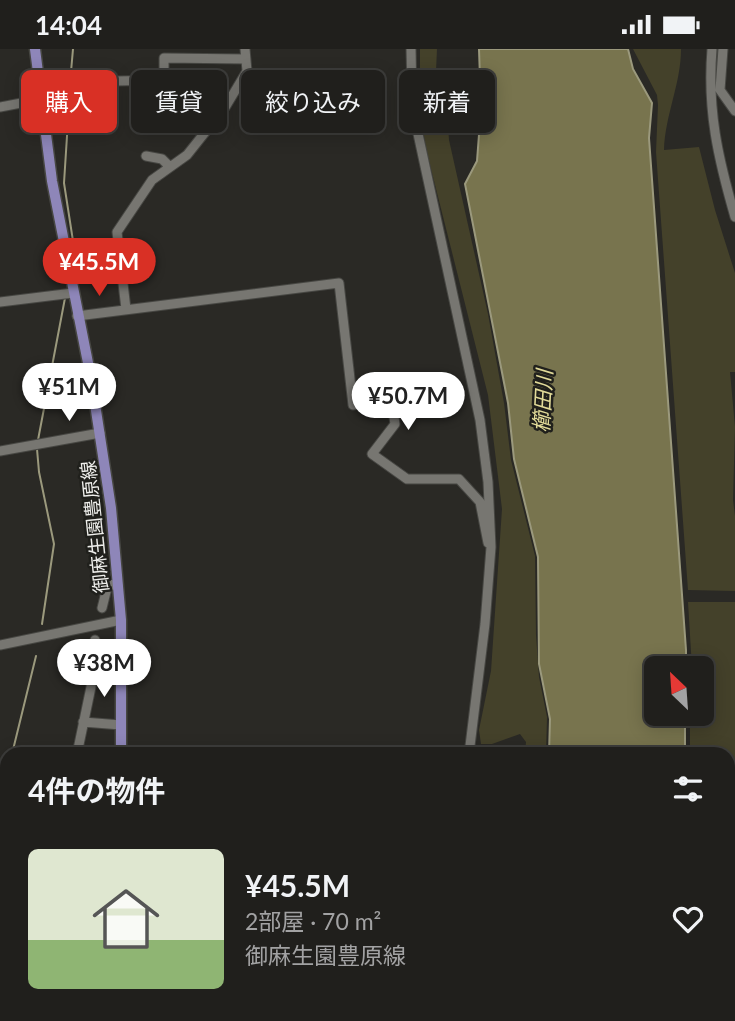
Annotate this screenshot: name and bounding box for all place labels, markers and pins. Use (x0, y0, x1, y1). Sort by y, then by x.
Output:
pin: ¥45.5M (42, 239, 156, 298)
pin: ¥51M (28, 363, 110, 423)
pin: ¥50.7M (351, 373, 465, 432)
pin: ¥38M (63, 639, 145, 699)

